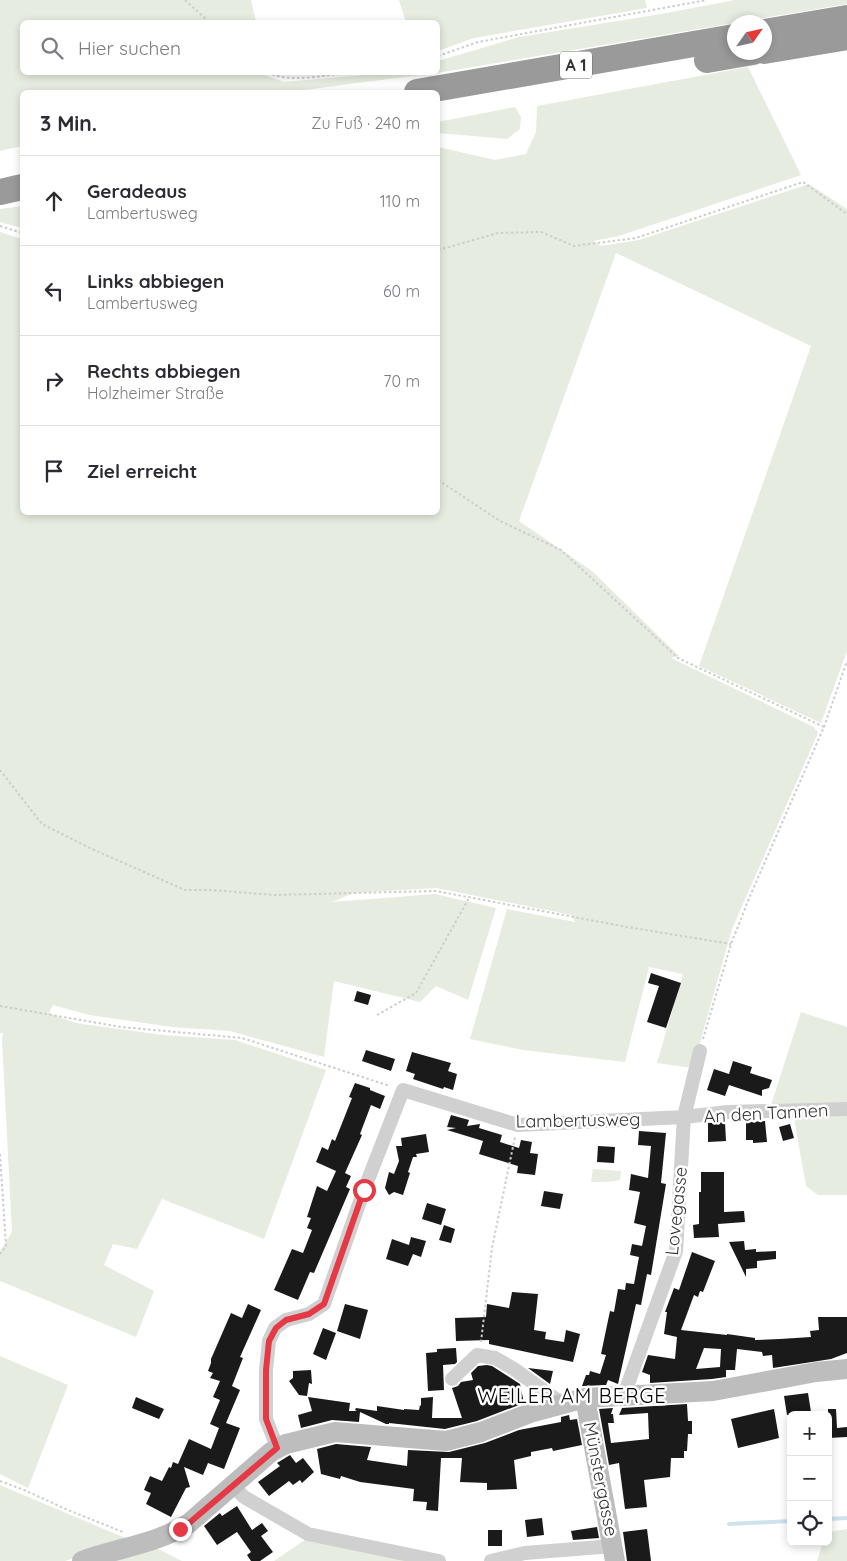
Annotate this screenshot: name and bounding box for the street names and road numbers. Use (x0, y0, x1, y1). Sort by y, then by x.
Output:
road number: A 1 (560, 52, 592, 78)
street label: An den Tannen (703, 1098, 829, 1128)
street label: Lambertusweg (516, 1107, 640, 1133)
street label: Lovegasse (660, 1166, 692, 1256)
street label: Münstergasse (579, 1420, 623, 1538)

